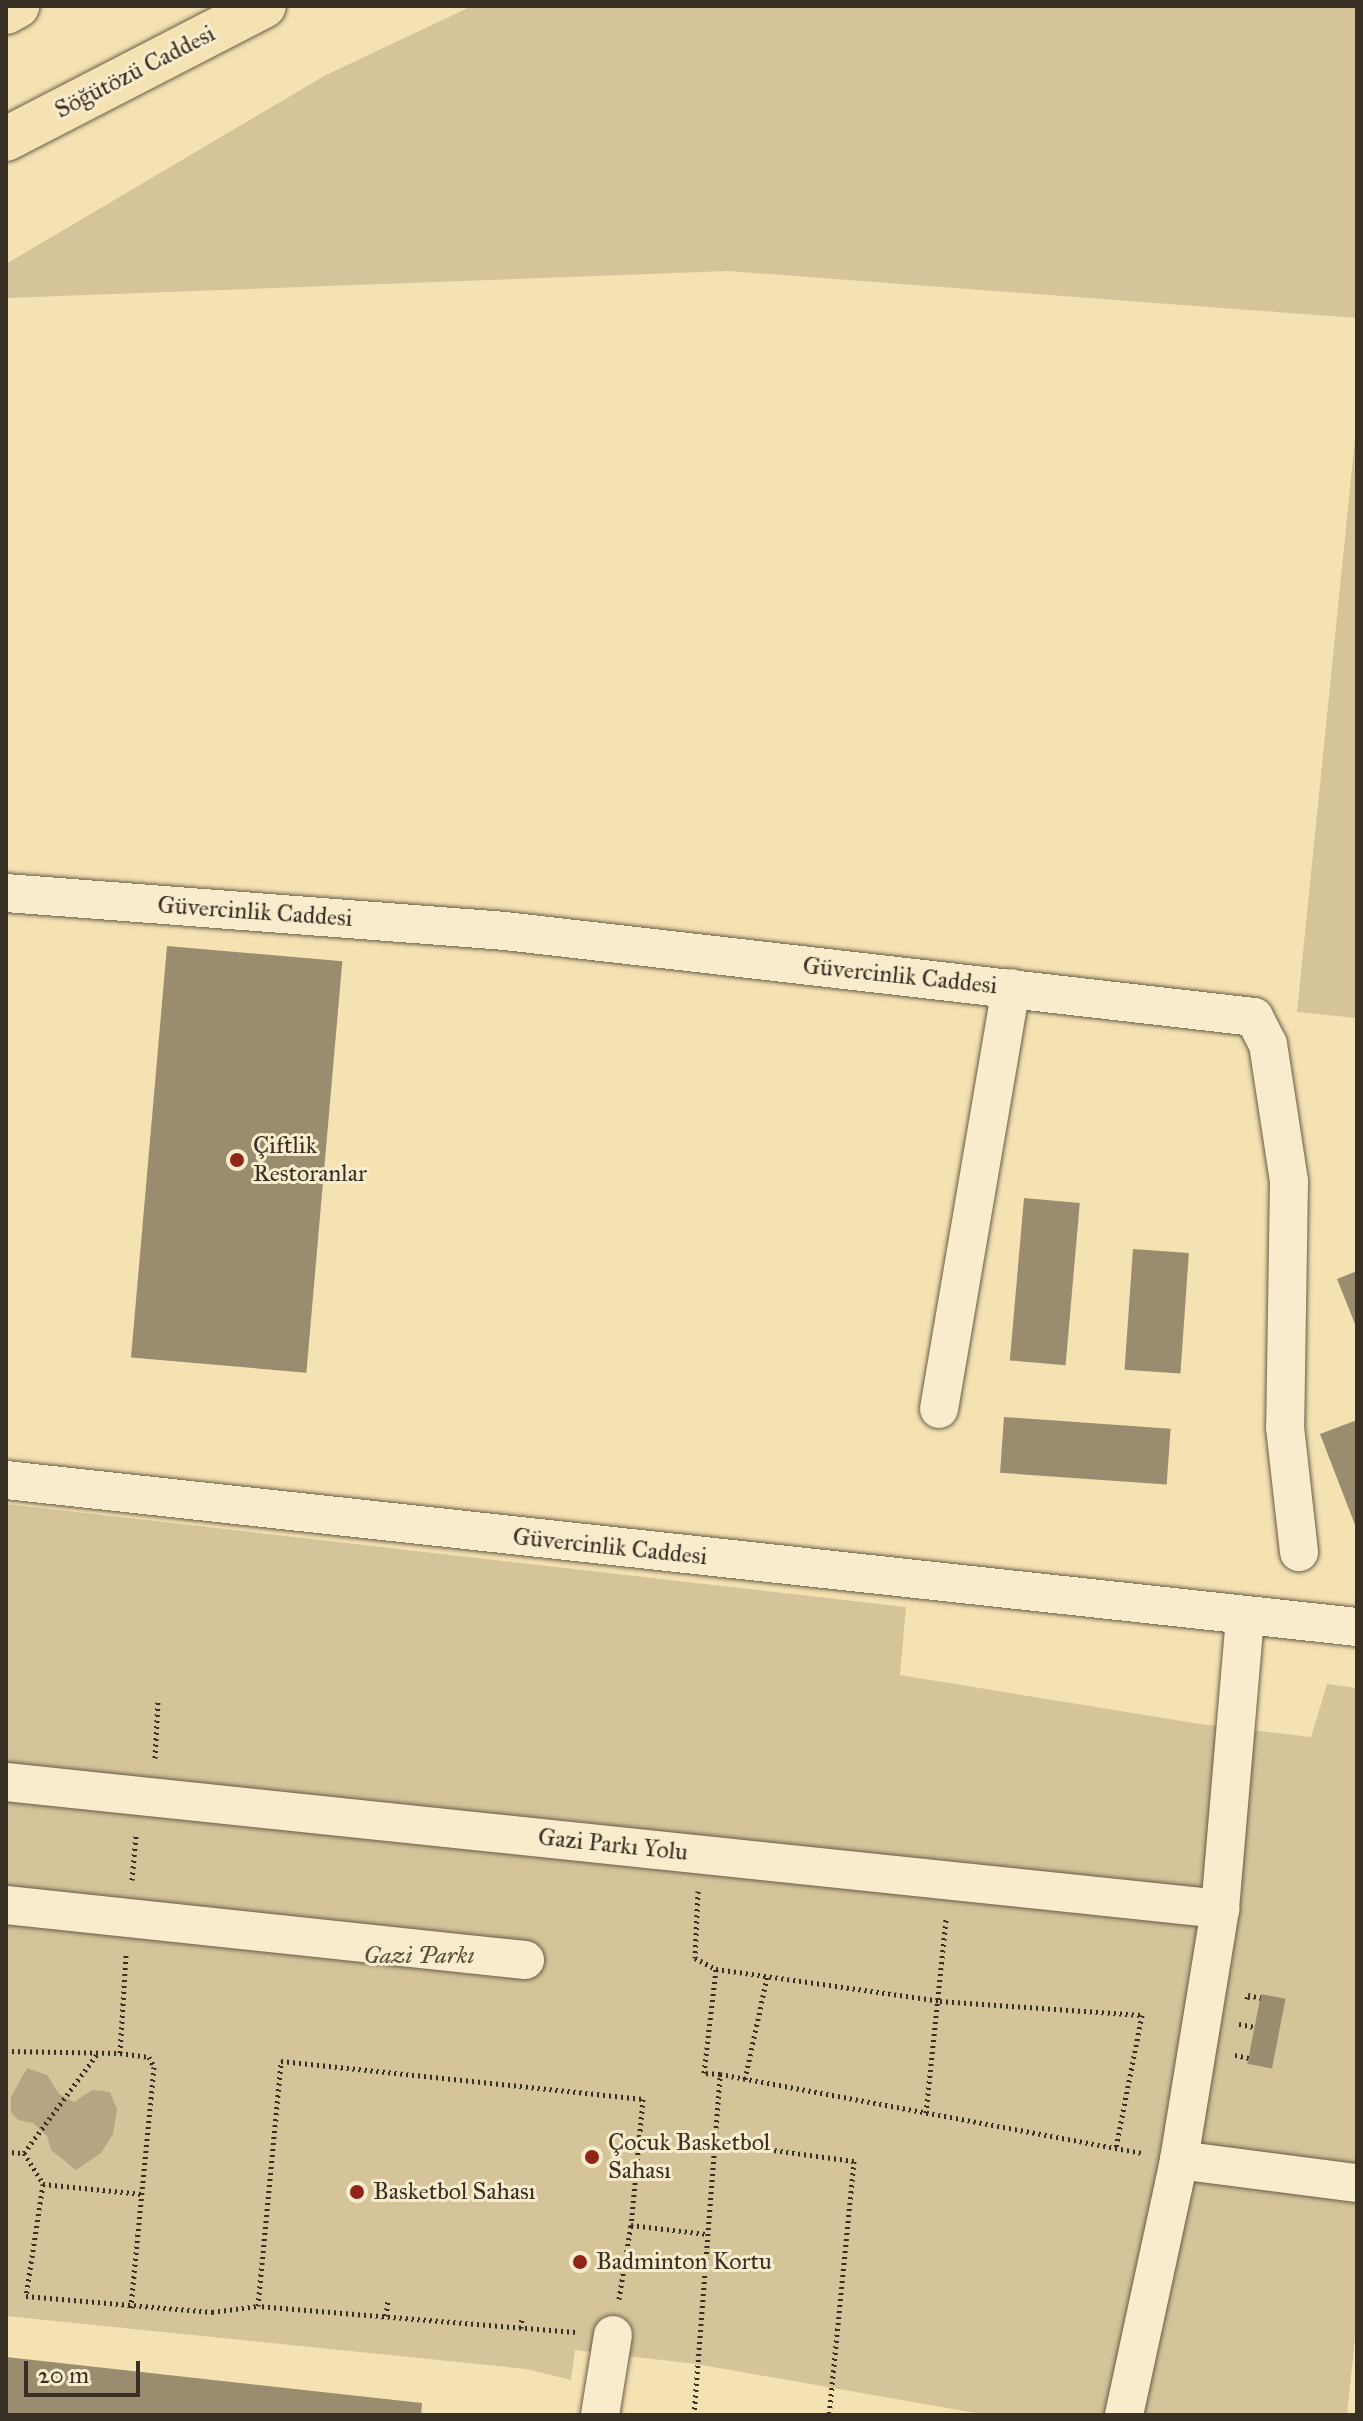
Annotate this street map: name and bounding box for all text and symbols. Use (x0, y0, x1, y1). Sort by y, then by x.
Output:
street label: Söğütözü Caddesi (50, 19, 220, 125)
street label: Güvercinlik Caddesi (157, 891, 353, 933)
street label: Güvercinlik Caddesi (801, 951, 999, 1001)
place label: Çiftlik Restoranlar (253, 1132, 367, 1188)
marker: Çiftlik Restoranlar (228, 1151, 246, 1169)
street label: Güvercinlik Caddesi (511, 1522, 709, 1572)
street label: Gazi Parkı Yolu (537, 1823, 689, 1867)
park label: Gazi Parkı (363, 1942, 475, 1970)
place label: Çocuk Basketbol Sahası (608, 2129, 770, 2185)
marker: Çocuk Basketbol Sahası (583, 2148, 601, 2166)
place label: Basketbol Sahası (373, 2178, 535, 2206)
marker: Basketbol Sahası (348, 2183, 366, 2201)
place label: Badminton Kortu (596, 2248, 772, 2276)
marker: Badminton Kortu (571, 2253, 589, 2271)
scale bar (28, 2345, 144, 2395)
text: 20 m (38, 2360, 89, 2390)

